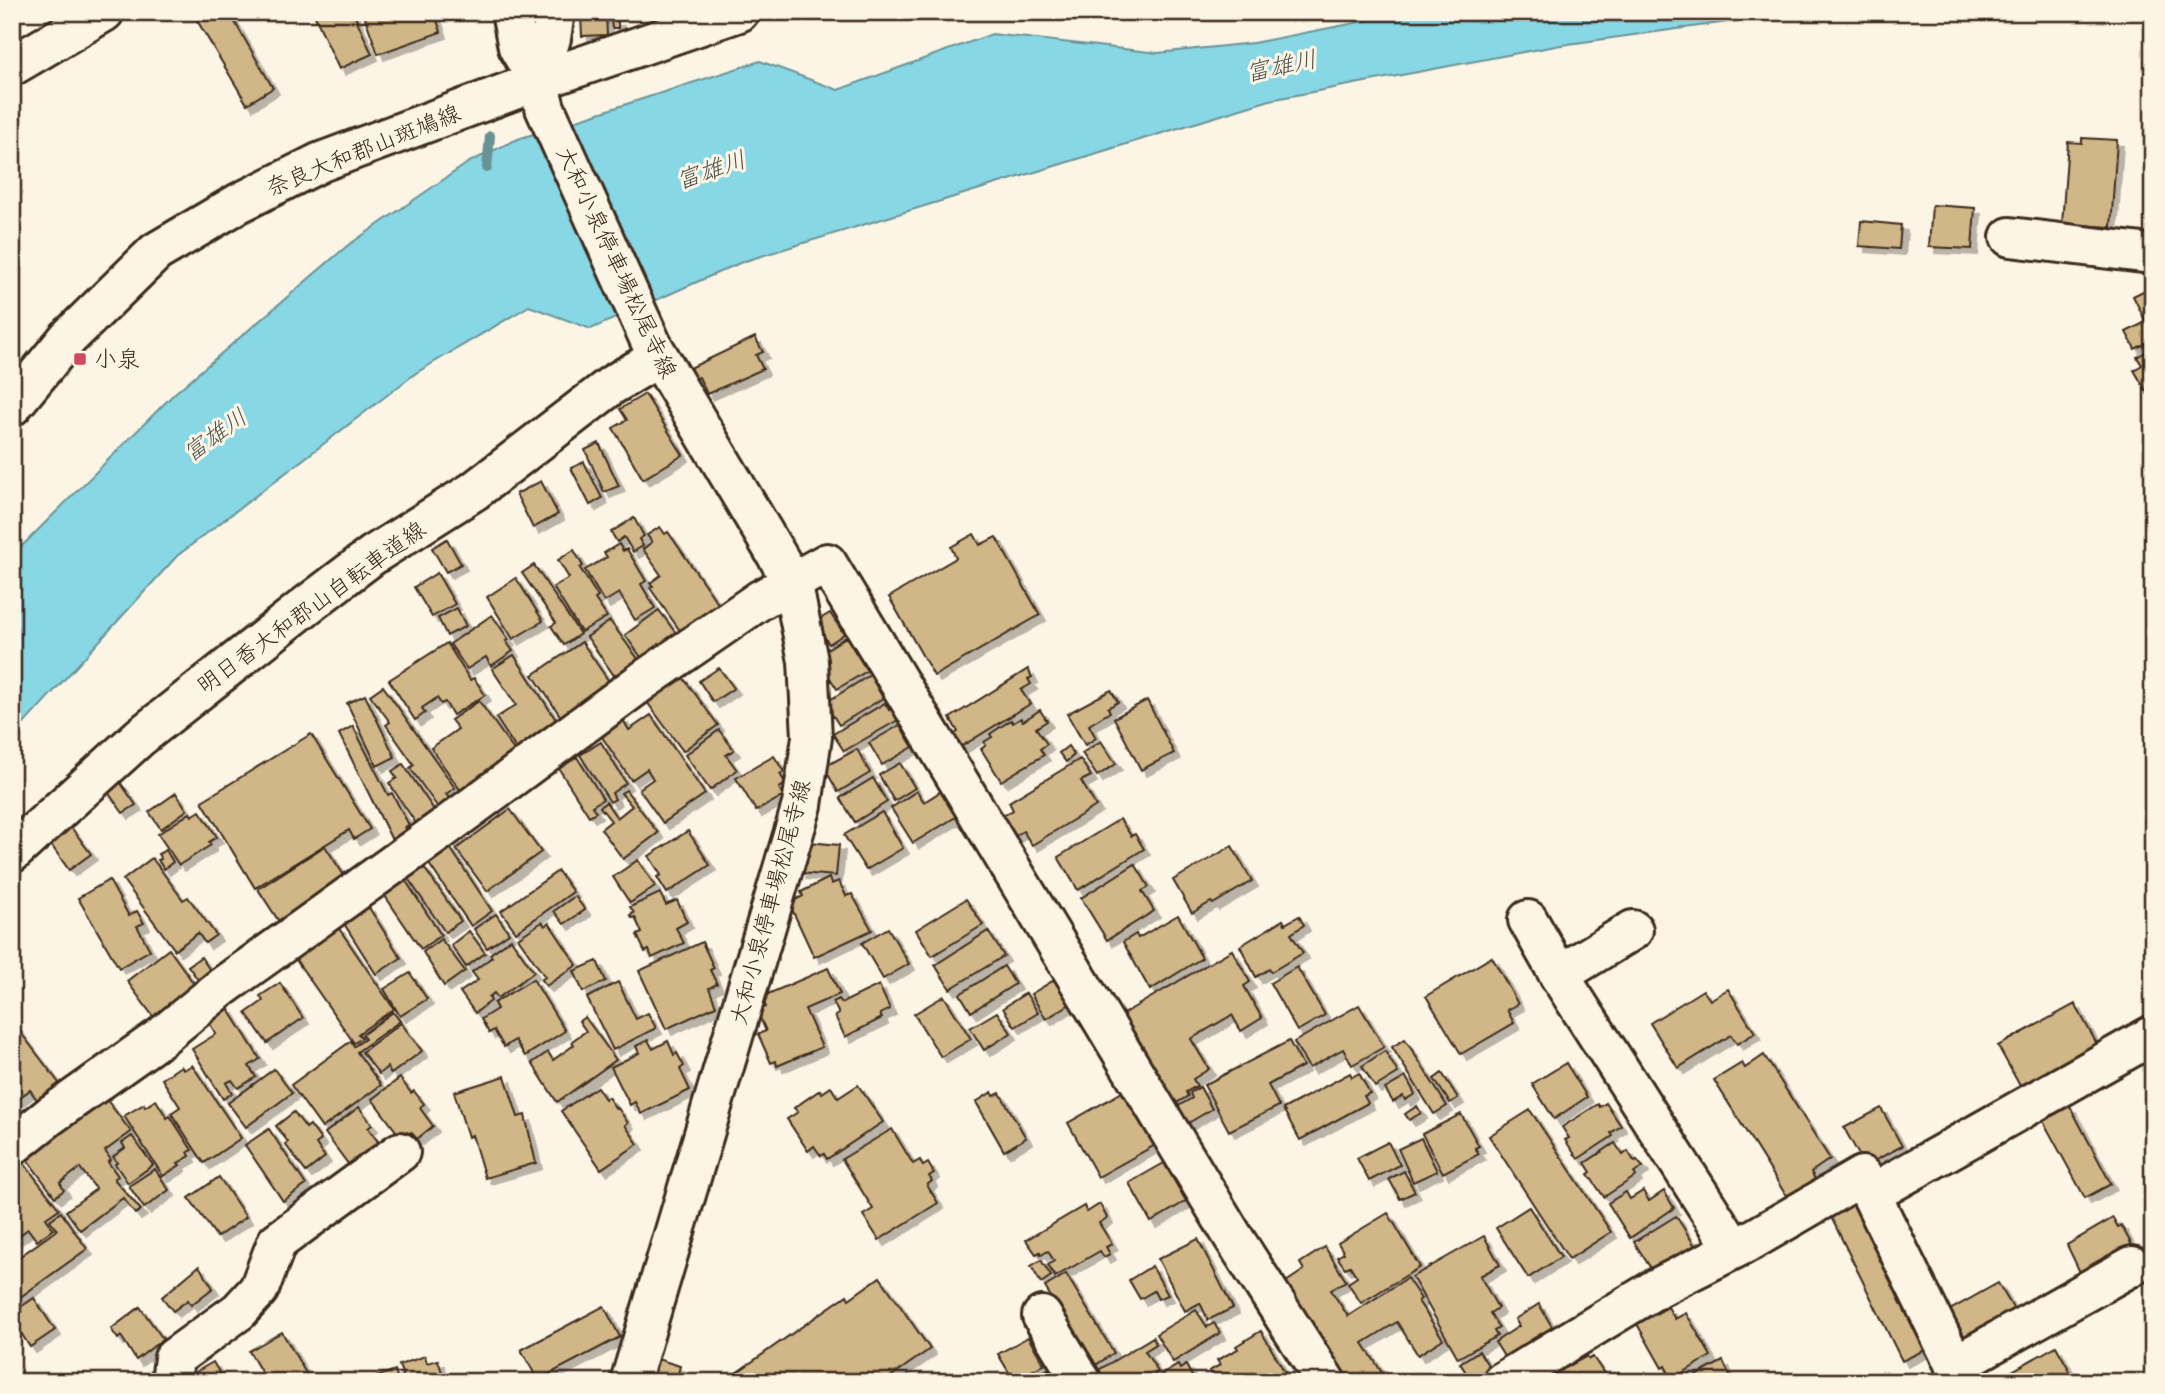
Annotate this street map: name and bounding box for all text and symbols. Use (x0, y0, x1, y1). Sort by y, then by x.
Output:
water label: 富雄川 (1243, 44, 1320, 93)
street label: 奈良大和郡山斑鳩線 (262, 98, 466, 206)
street label: 大和小泉停車場松尾寺線 (546, 141, 683, 385)
water label: 富雄川 (672, 144, 752, 201)
place label: 小泉 (94, 345, 140, 378)
marker: 小泉 (72, 351, 88, 367)
water label: 富雄川 (177, 402, 256, 472)
street label: 明日香大和郡山自転車道線 (191, 515, 434, 703)
street label: 大和小泉停車場松尾寺線 (724, 776, 821, 1029)

